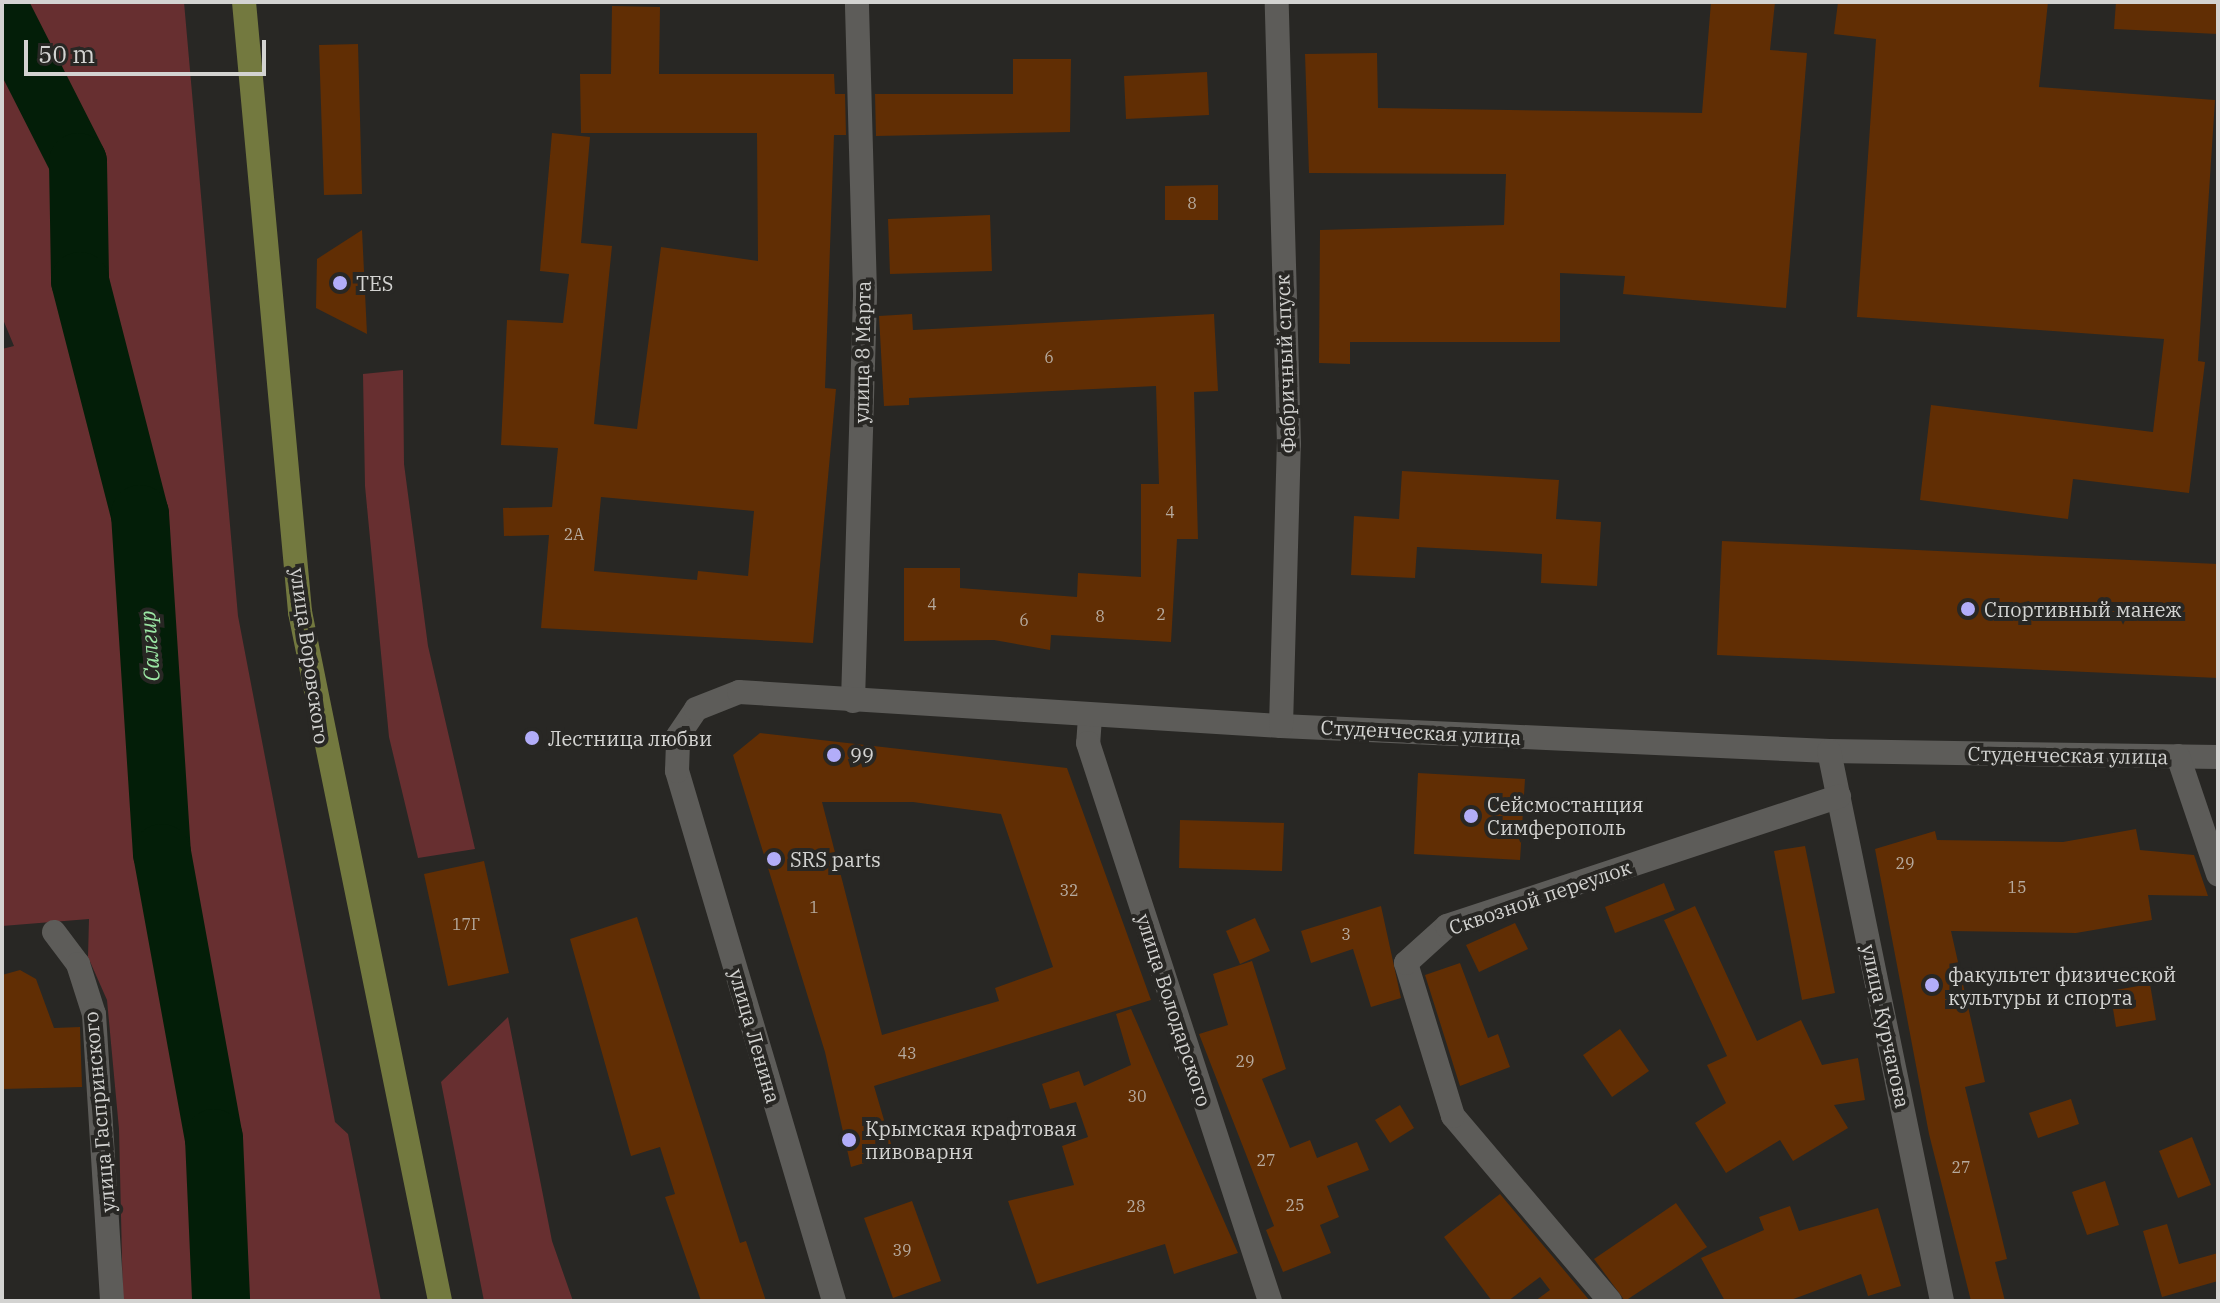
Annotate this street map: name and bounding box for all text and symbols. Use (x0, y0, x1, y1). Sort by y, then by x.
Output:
scale bar (28, 24, 270, 74)
text: 50 m (38, 38, 95, 70)
house number: 8 (1187, 193, 1197, 213)
place label: TES (356, 271, 394, 295)
marker: TES (331, 274, 349, 292)
street label: Фабричный спуск (1270, 274, 1300, 454)
street label: улица 8 Марта (849, 281, 875, 423)
house number: 6 (1044, 347, 1054, 367)
house number: 4 (1165, 502, 1175, 522)
house number: 2А (564, 524, 584, 544)
street label: улица Воровского (286, 566, 334, 746)
house number: 4 (927, 594, 937, 614)
place label: Спортивный манеж (1984, 597, 2181, 621)
marker: Спортивный манеж (1959, 600, 1977, 618)
house number: 2 (1156, 604, 1166, 624)
house number: 8 (1095, 606, 1105, 626)
water label: Салгир (133, 610, 165, 682)
house number: 6 (1019, 610, 1029, 630)
street label: Студенческая улица (1320, 715, 1522, 749)
place label: Лестница любви (548, 726, 712, 750)
marker: Лестница любви (523, 729, 541, 747)
street label: Студенческая улица (1967, 741, 2169, 769)
place label: 99 (850, 743, 874, 767)
marker: 99 (825, 746, 843, 764)
place label: Сейсмостанция Симферополь (1487, 792, 1644, 839)
marker: Сейсмостанция Симферополь (1462, 807, 1480, 825)
place label: SRS parts (790, 847, 881, 871)
marker: SRS parts (765, 850, 783, 868)
house number: 29 (1895, 853, 1915, 873)
street label: Сквозной переулок (1446, 855, 1634, 939)
house number: 15 (2007, 877, 2027, 897)
house number: 32 (1059, 880, 1079, 900)
house number: 1 (809, 897, 819, 917)
street label: улица Володарского (1132, 911, 1216, 1109)
house number: 17Г (452, 914, 480, 934)
house number: 3 (1341, 924, 1351, 944)
street label: улица Курчатова (1857, 942, 1915, 1110)
place label: факультет физической культуры и спорта (1948, 962, 2176, 1009)
street label: улица Ленина (724, 966, 786, 1106)
marker: факультет физической культуры и спорта (1923, 976, 1941, 994)
street label: улица Гаспринского (78, 1011, 120, 1213)
house number: 43 (897, 1043, 917, 1063)
house number: 29 (1235, 1051, 1255, 1071)
house number: 30 (1127, 1086, 1147, 1106)
place label: Крымская крафтовая пивоварня (865, 1116, 1077, 1163)
marker: Крымская крафтовая пивоварня (840, 1131, 858, 1149)
house number: 27 (1256, 1150, 1276, 1170)
house number: 27 (1951, 1157, 1971, 1177)
house number: 25 (1285, 1195, 1305, 1215)
house number: 28 (1126, 1196, 1146, 1216)
house number: 39 (892, 1240, 912, 1260)

